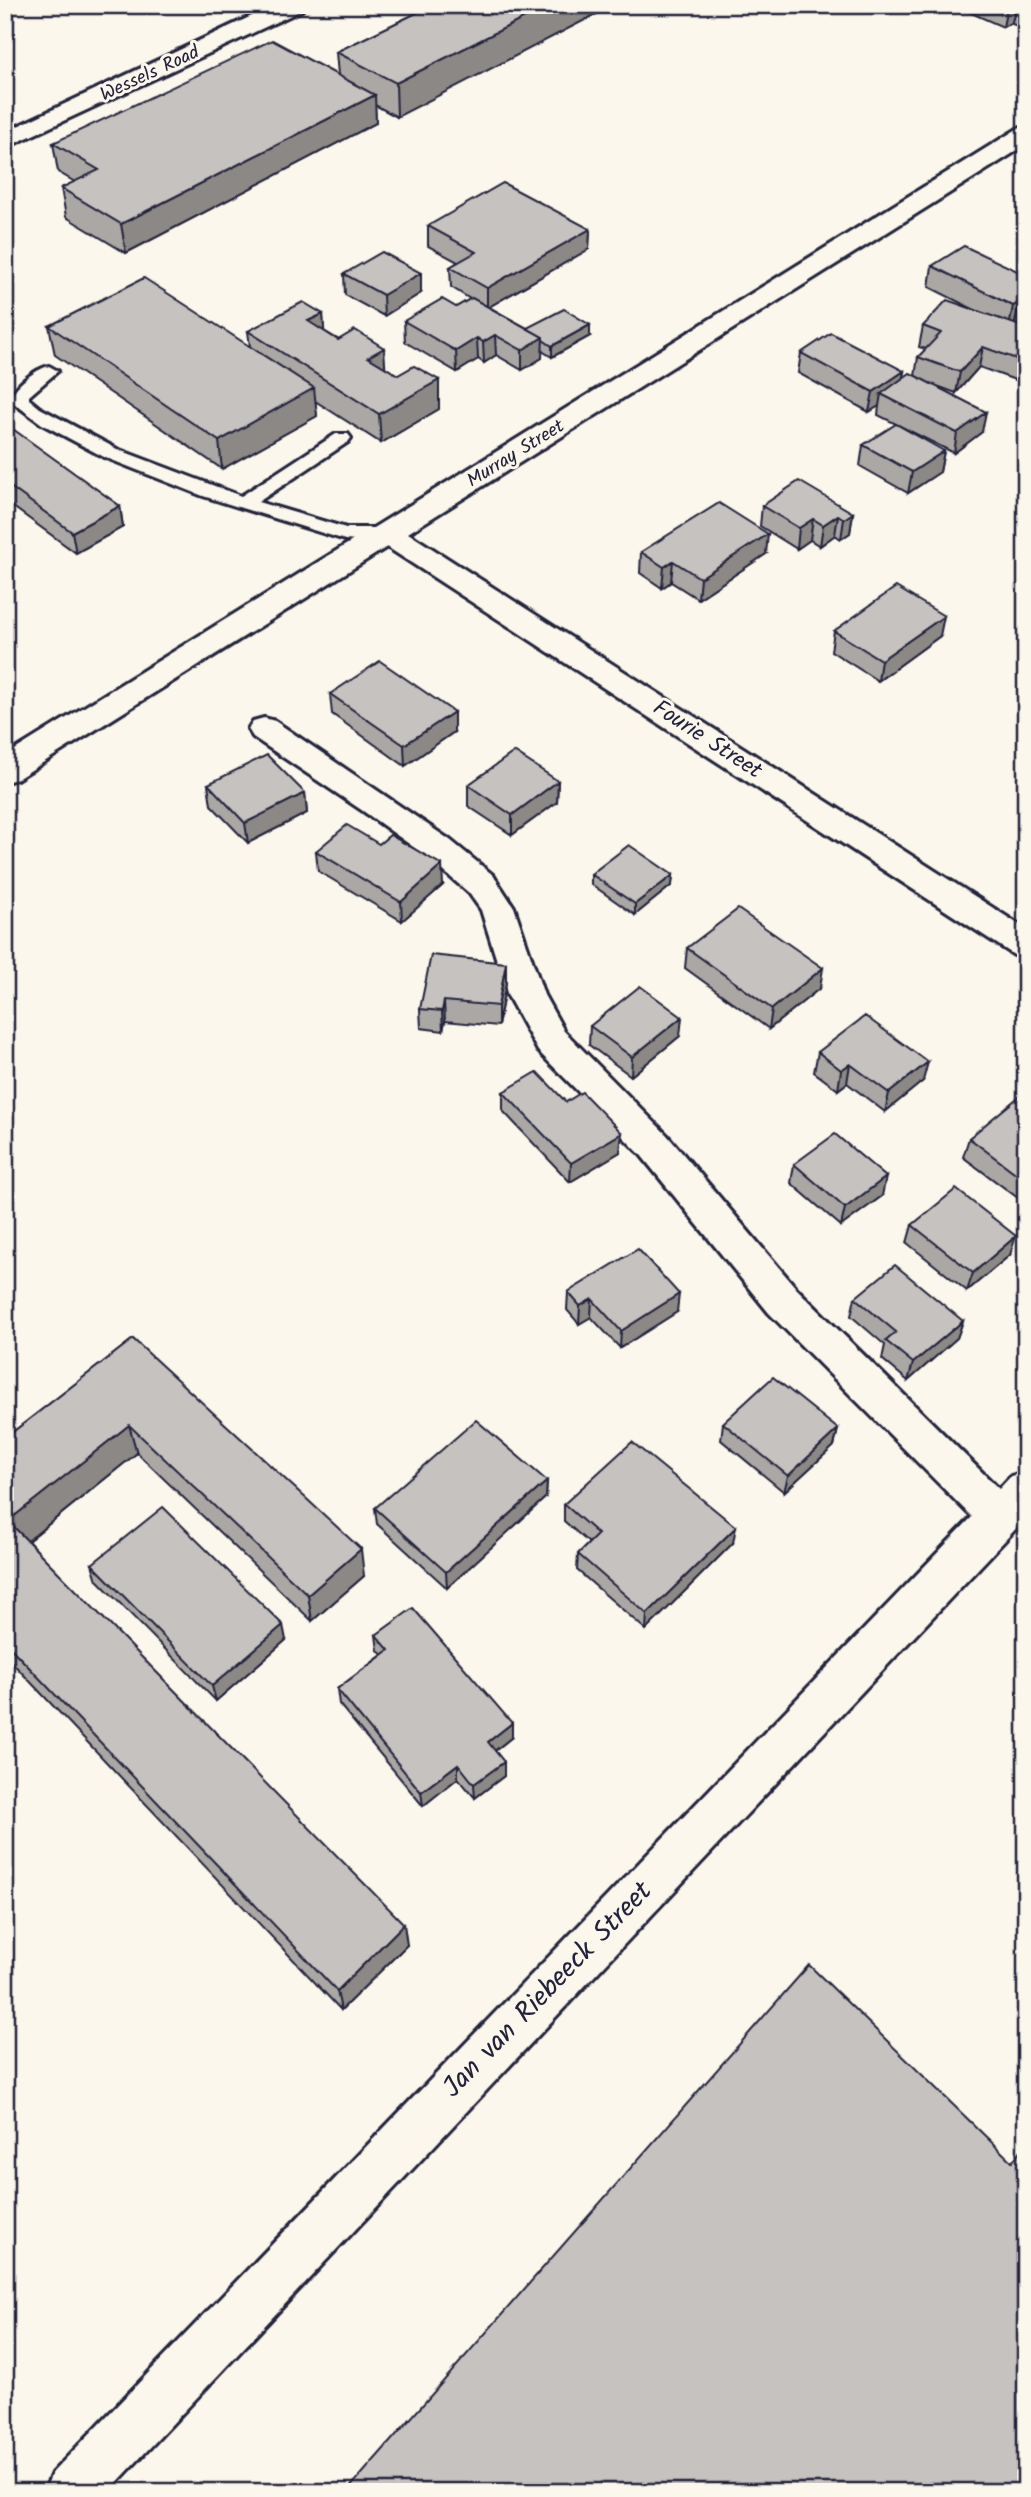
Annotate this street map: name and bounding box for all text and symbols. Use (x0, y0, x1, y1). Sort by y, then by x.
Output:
street label: Wessels Road (95, 38, 205, 110)
street label: Murray Street (461, 412, 571, 496)
street label: Fourie Street (645, 691, 770, 790)
street label: Jan van Riebeeck Street (432, 1870, 665, 2109)

